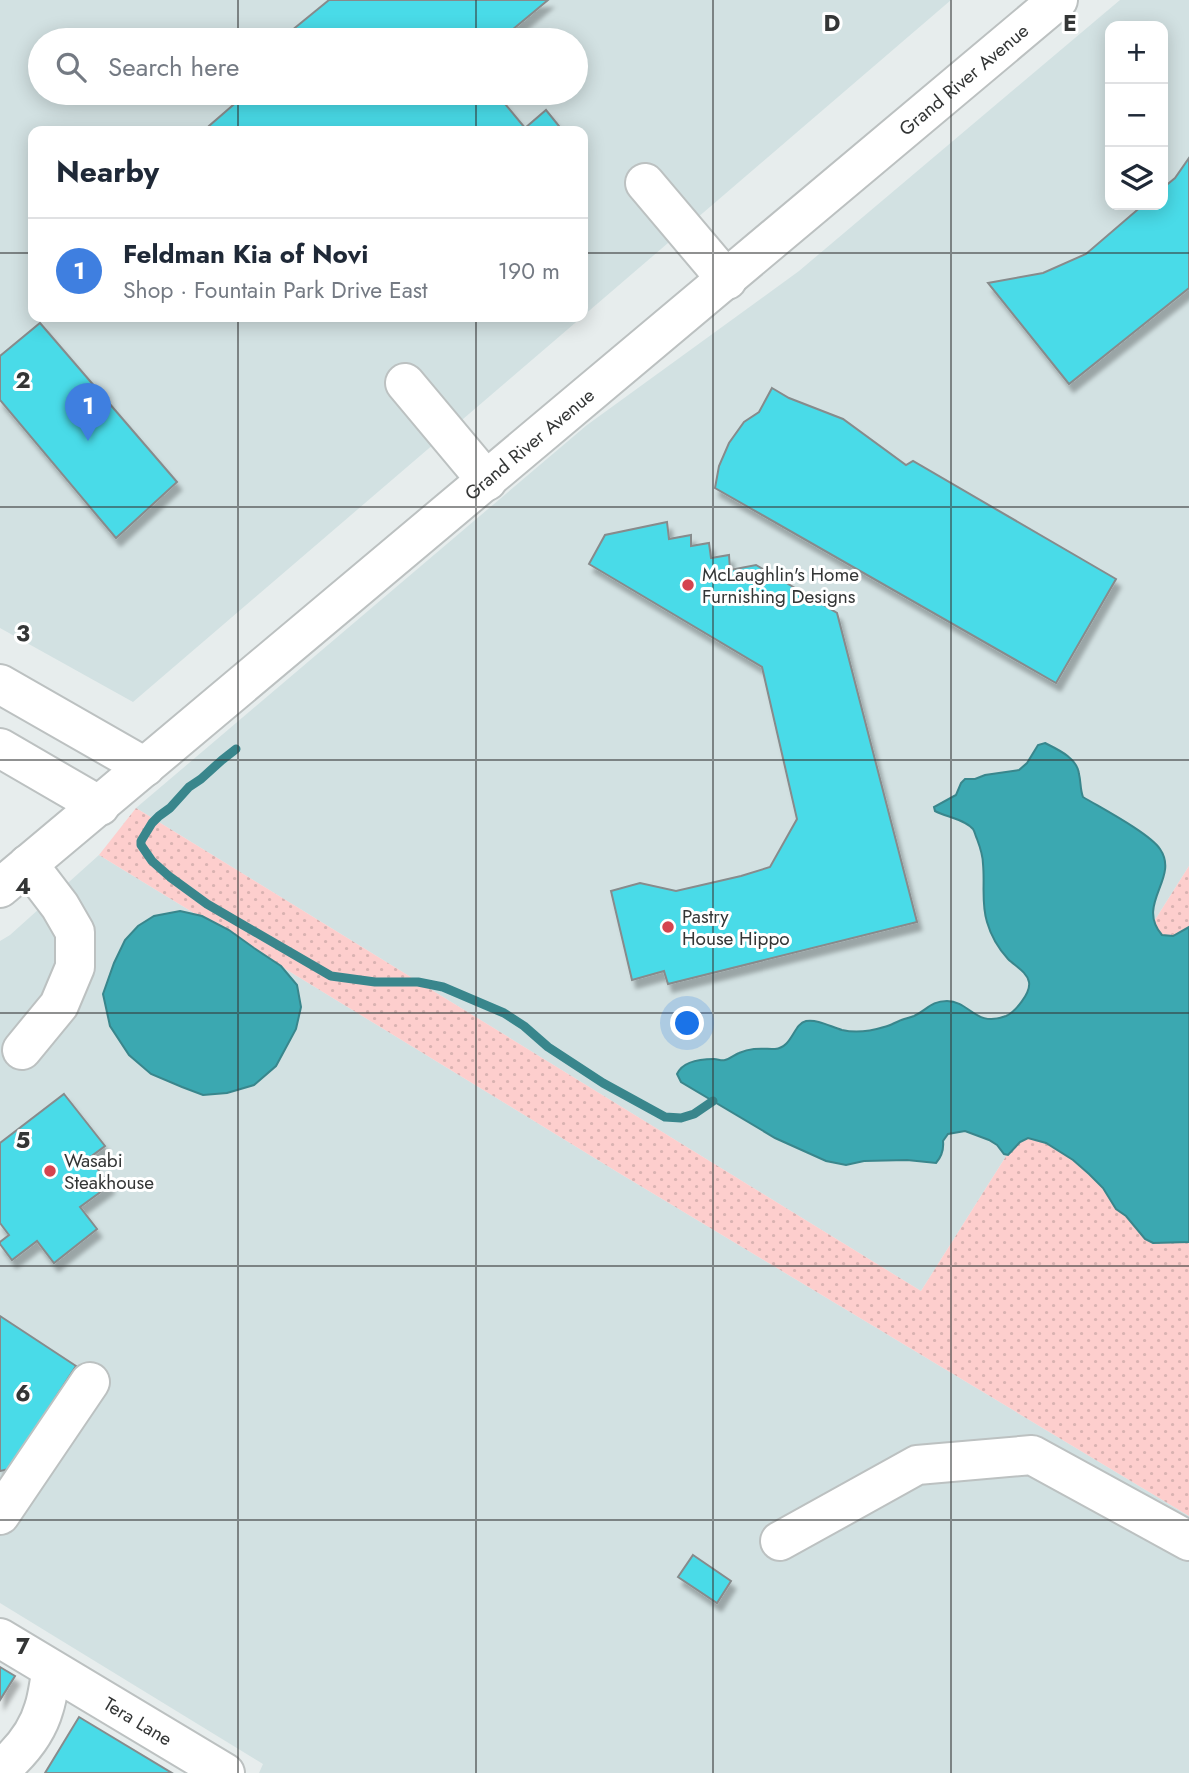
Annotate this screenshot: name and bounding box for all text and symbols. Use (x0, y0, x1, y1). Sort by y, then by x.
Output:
text: D (824, 6, 841, 40)
text: E (1063, 6, 1077, 40)
street label: Grand River Avenue (893, 17, 1034, 142)
map controls (1105, 21, 1168, 210)
button: + (1105, 21, 1168, 84)
search box (28, 28, 588, 105)
icon: search (52, 48, 90, 86)
text: Search here (108, 48, 240, 86)
button: − (1105, 84, 1168, 147)
button: layers (1105, 147, 1168, 210)
text: Nearby (56, 150, 159, 193)
text: Feldman Kia of Novi (123, 235, 368, 273)
text: 1 (73, 254, 85, 288)
text: 190 m (498, 254, 560, 288)
text: Shop · Fountain Park Drive East (123, 273, 428, 307)
text: 2 (15, 363, 31, 397)
street label: Grand River Avenue (459, 381, 600, 506)
pin: 1 (65, 383, 111, 441)
place label: McLaughlin's Home Furnishing Designs (702, 561, 859, 610)
marker: McLaughlin's Home Furnishing Designs (680, 577, 696, 593)
text: 3 (16, 616, 30, 650)
text: 4 (15, 869, 31, 903)
place label: Pastry House Hippo (682, 903, 790, 952)
marker: Pastry House Hippo (660, 919, 676, 935)
your location (670, 1006, 704, 1040)
text: 5 (16, 1123, 30, 1157)
place label: Wasabi Steakhouse (64, 1147, 154, 1196)
marker: Wasabi Steakhouse (42, 1163, 58, 1179)
text: 6 (15, 1376, 31, 1410)
text: 7 (16, 1629, 30, 1663)
street label: Tera Lane (99, 1690, 178, 1752)

